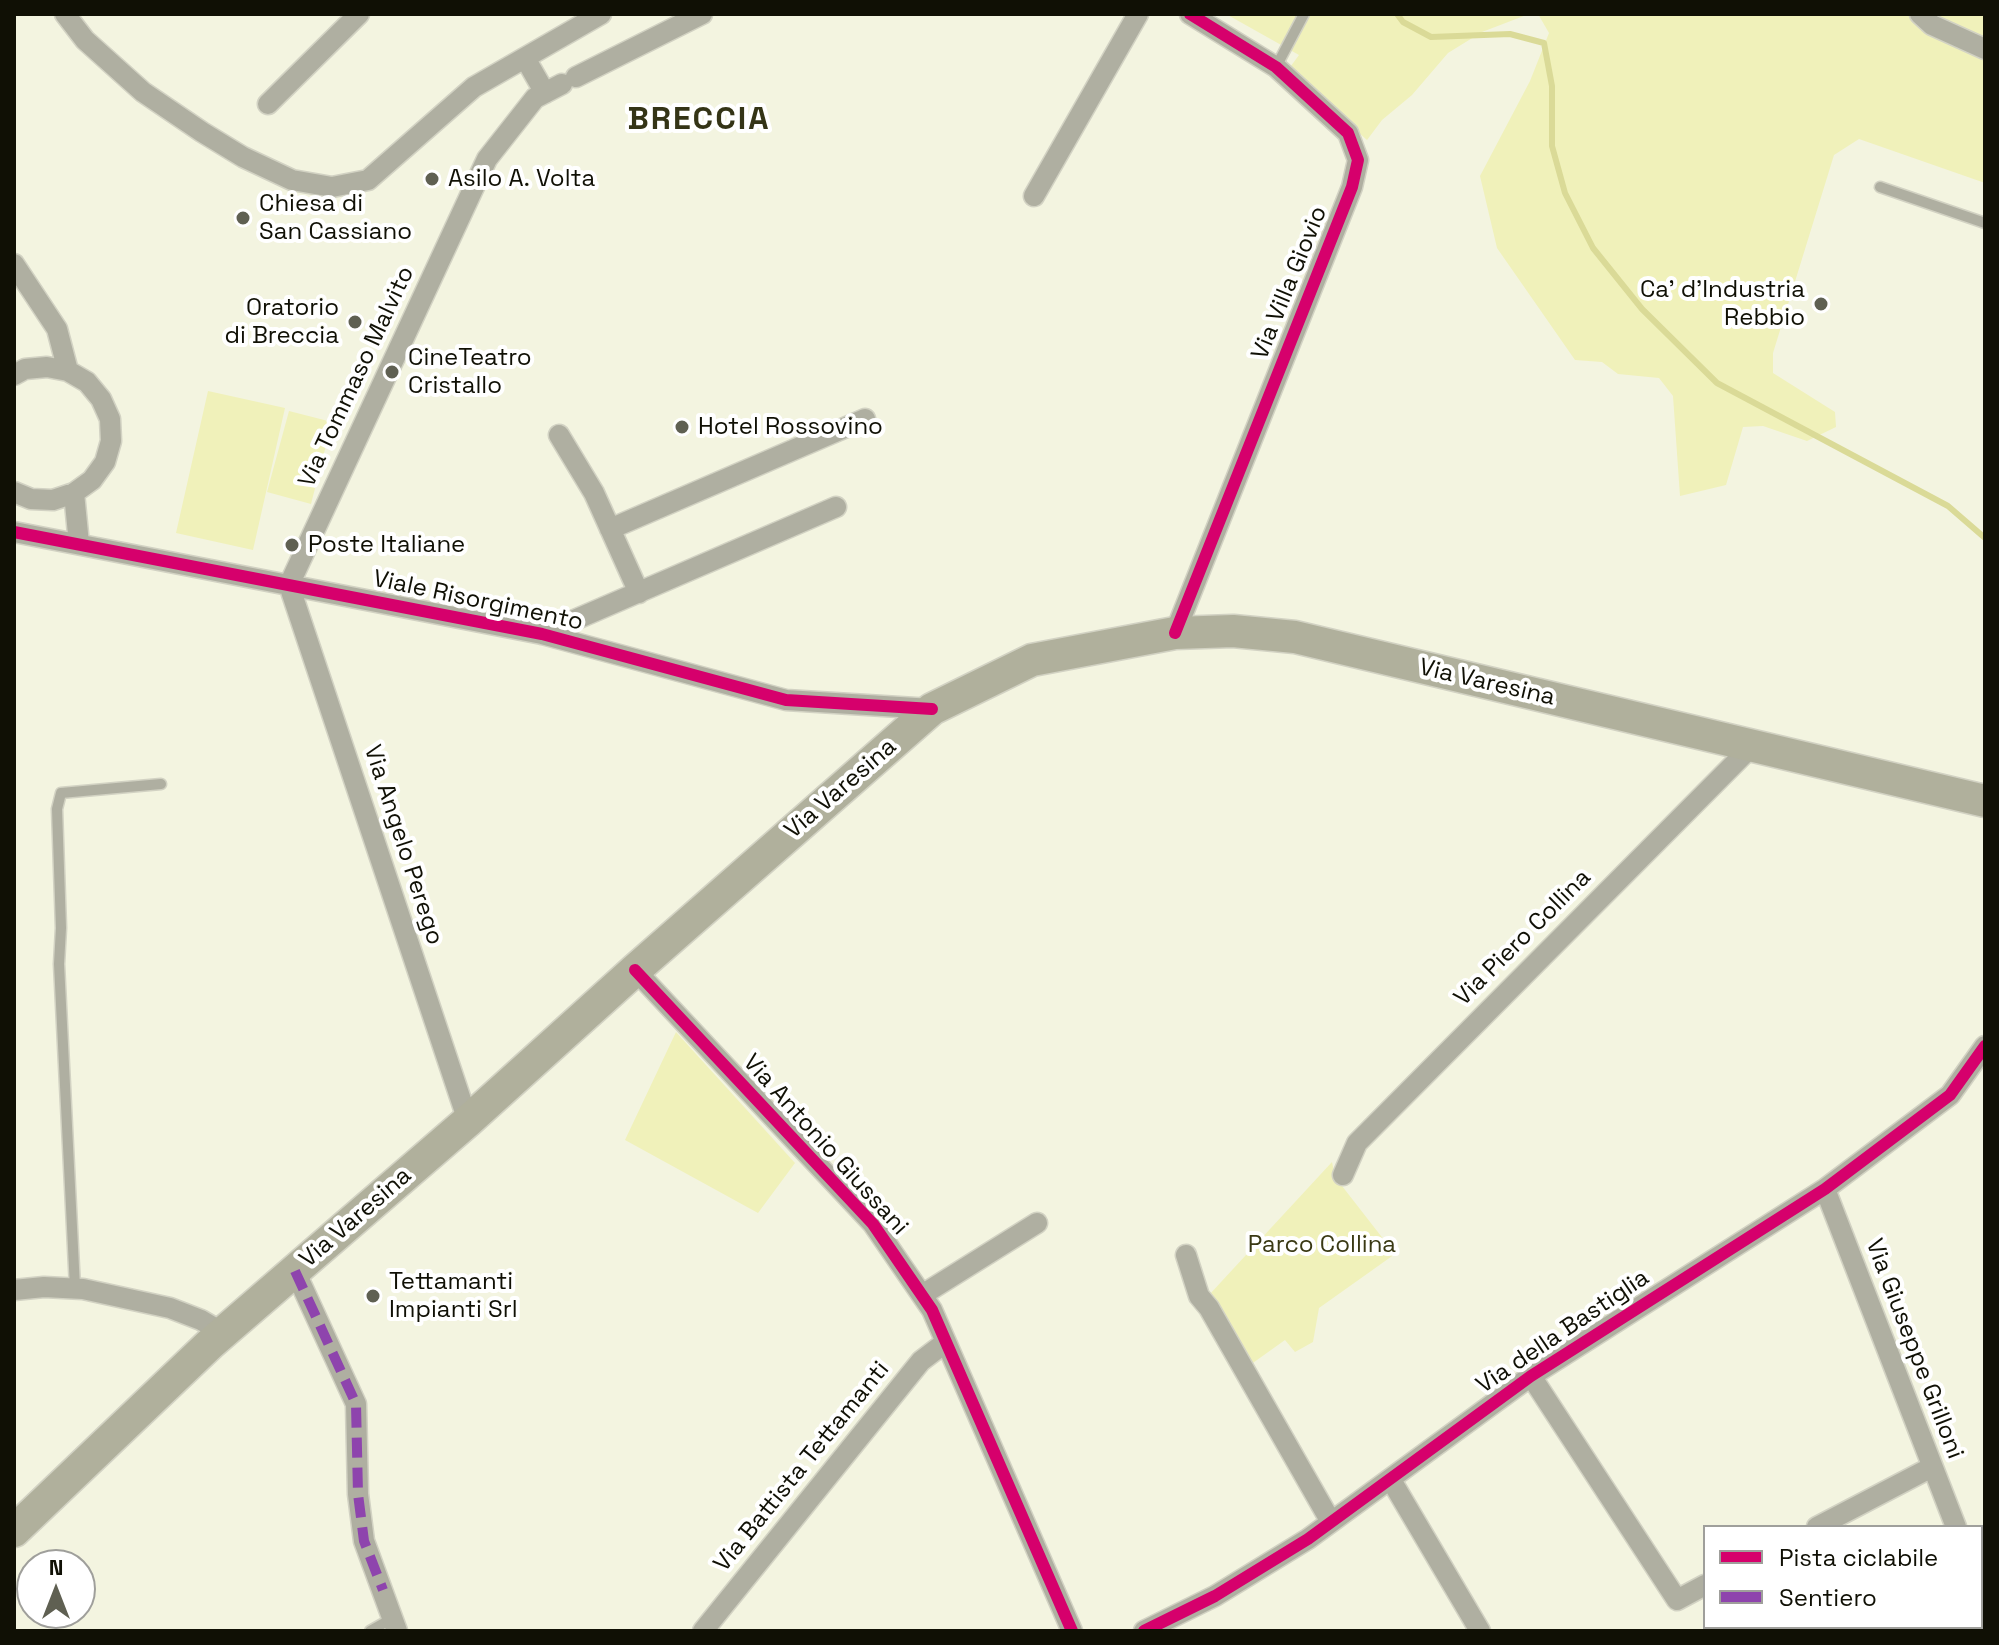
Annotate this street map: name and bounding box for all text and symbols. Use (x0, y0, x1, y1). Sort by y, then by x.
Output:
district label: BRECCIA (627, 101, 771, 139)
place label: Asilo A. Volta (448, 165, 595, 193)
marker: Asilo A. Volta (423, 170, 441, 188)
place label: Chiesa di San Cassiano (259, 190, 412, 246)
street label: Via Villa Giovio (1246, 202, 1334, 364)
marker: Chiesa di San Cassiano (234, 209, 252, 227)
street label: Via Tommaso Malvito (293, 262, 421, 492)
place label: Ca' d'Industria Rebbio (1640, 276, 1805, 332)
place label: Oratorio di Breccia (224, 294, 339, 350)
marker: Ca' d'Industria Rebbio (1812, 295, 1830, 313)
marker: Oratorio di Breccia (346, 313, 364, 331)
place label: CineTeatro Cristallo (408, 344, 532, 400)
marker: CineTeatro Cristallo (383, 363, 401, 381)
place label: Hotel Rossovino (698, 413, 883, 441)
marker: Hotel Rossovino (673, 418, 691, 436)
place label: Poste Italiane (308, 531, 465, 559)
marker: Poste Italiane (283, 536, 301, 554)
street label: Viale Risorgimento (370, 565, 586, 637)
street label: Via Varesina (1416, 653, 1558, 713)
street label: Via Varesina (779, 733, 903, 845)
street label: Via Angelo Perego (357, 741, 449, 949)
street label: Via Piero Collina (1449, 864, 1597, 1012)
street label: Via Antonio Giussani (736, 1049, 914, 1241)
street label: Via Varesina (294, 1162, 418, 1274)
park label: Parco Collina (1248, 1231, 1396, 1259)
street label: Via Giuseppe Grilloni (1859, 1235, 1969, 1463)
street label: Via della Bastiglia (1471, 1264, 1655, 1400)
place label: Tettamanti Impianti Srl (389, 1268, 518, 1324)
marker: Tettamanti Impianti Srl (364, 1287, 382, 1305)
street label: Via Battista Tettamanti (708, 1356, 896, 1578)
legend (1703, 1525, 1983, 1629)
text: Pista ciclabile (1779, 1542, 1938, 1573)
north arrow (16, 1549, 96, 1629)
text: N (49, 1553, 63, 1581)
text: Sentiero (1779, 1582, 1877, 1613)

